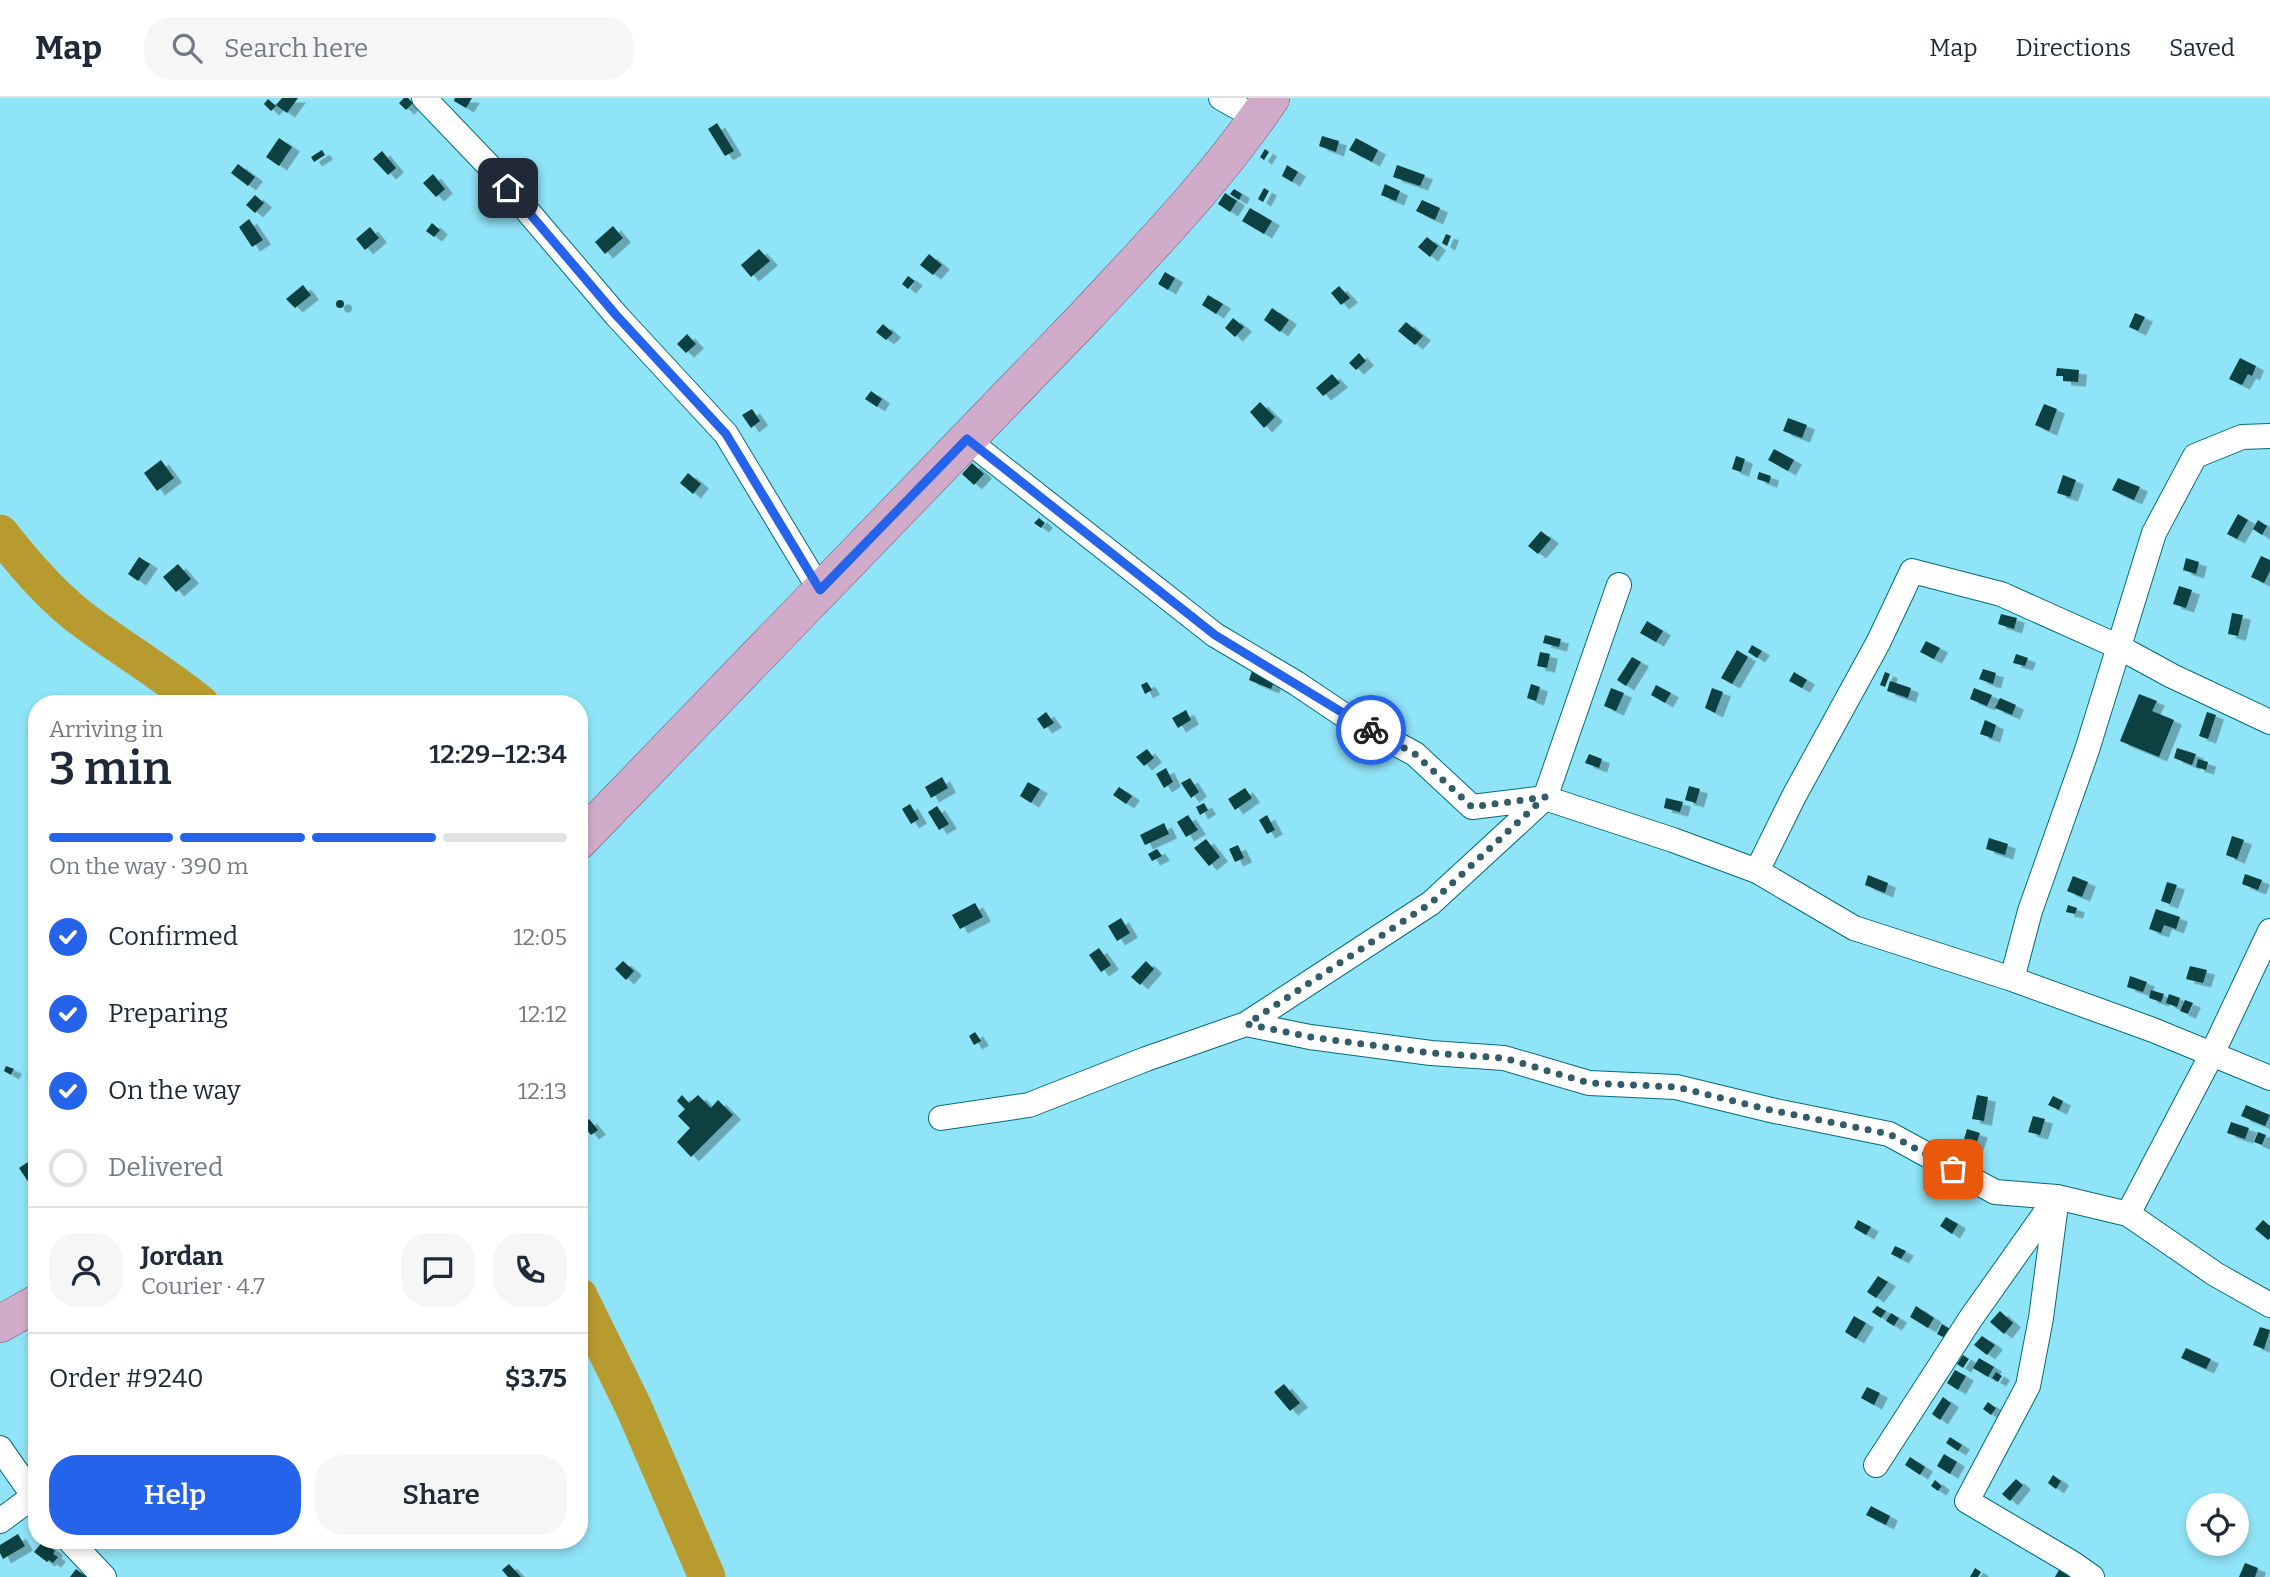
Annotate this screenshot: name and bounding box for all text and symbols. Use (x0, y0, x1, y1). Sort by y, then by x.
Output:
search box (144, 17, 634, 80)
text: Map (35, 28, 102, 68)
icon: search (168, 29, 206, 67)
text: Search here (224, 33, 368, 64)
text: Map (1929, 34, 1978, 62)
text: Directions (2016, 34, 2131, 62)
text: Saved (2169, 34, 2235, 62)
pin (478, 158, 538, 218)
icon: home (489, 169, 527, 207)
courier (1336, 695, 1406, 765)
icon: bike (1352, 711, 1390, 749)
text: Arriving in (49, 715, 163, 743)
text: 12:29–12:34 (429, 739, 567, 770)
text: 3 min (49, 741, 172, 796)
text: On the way · 390 m (49, 852, 248, 880)
icon: check (49, 918, 87, 956)
text: Confirmed (108, 921, 238, 952)
text: 12:05 (513, 923, 567, 951)
icon: check (49, 995, 87, 1033)
text: Preparing (108, 998, 228, 1029)
text: 12:12 (518, 1000, 567, 1028)
icon: check (49, 1072, 87, 1110)
text: On the way (108, 1075, 241, 1106)
text: 12:13 (518, 1077, 567, 1105)
pin (1923, 1139, 1983, 1199)
icon: bag (1934, 1150, 1972, 1188)
text: Delivered (108, 1152, 223, 1183)
button: person (49, 1233, 123, 1307)
button: chat (401, 1233, 475, 1307)
button: phone (493, 1233, 567, 1307)
text: Jordan (141, 1241, 223, 1272)
text: Courier · 4.7 (141, 1272, 265, 1300)
text: Order #9240 (49, 1363, 204, 1394)
text: $3.75 (505, 1363, 567, 1394)
button: Help (49, 1455, 301, 1535)
button: Share (315, 1455, 567, 1535)
map controls (2186, 1493, 2249, 1556)
button: locate (2186, 1493, 2249, 1556)

